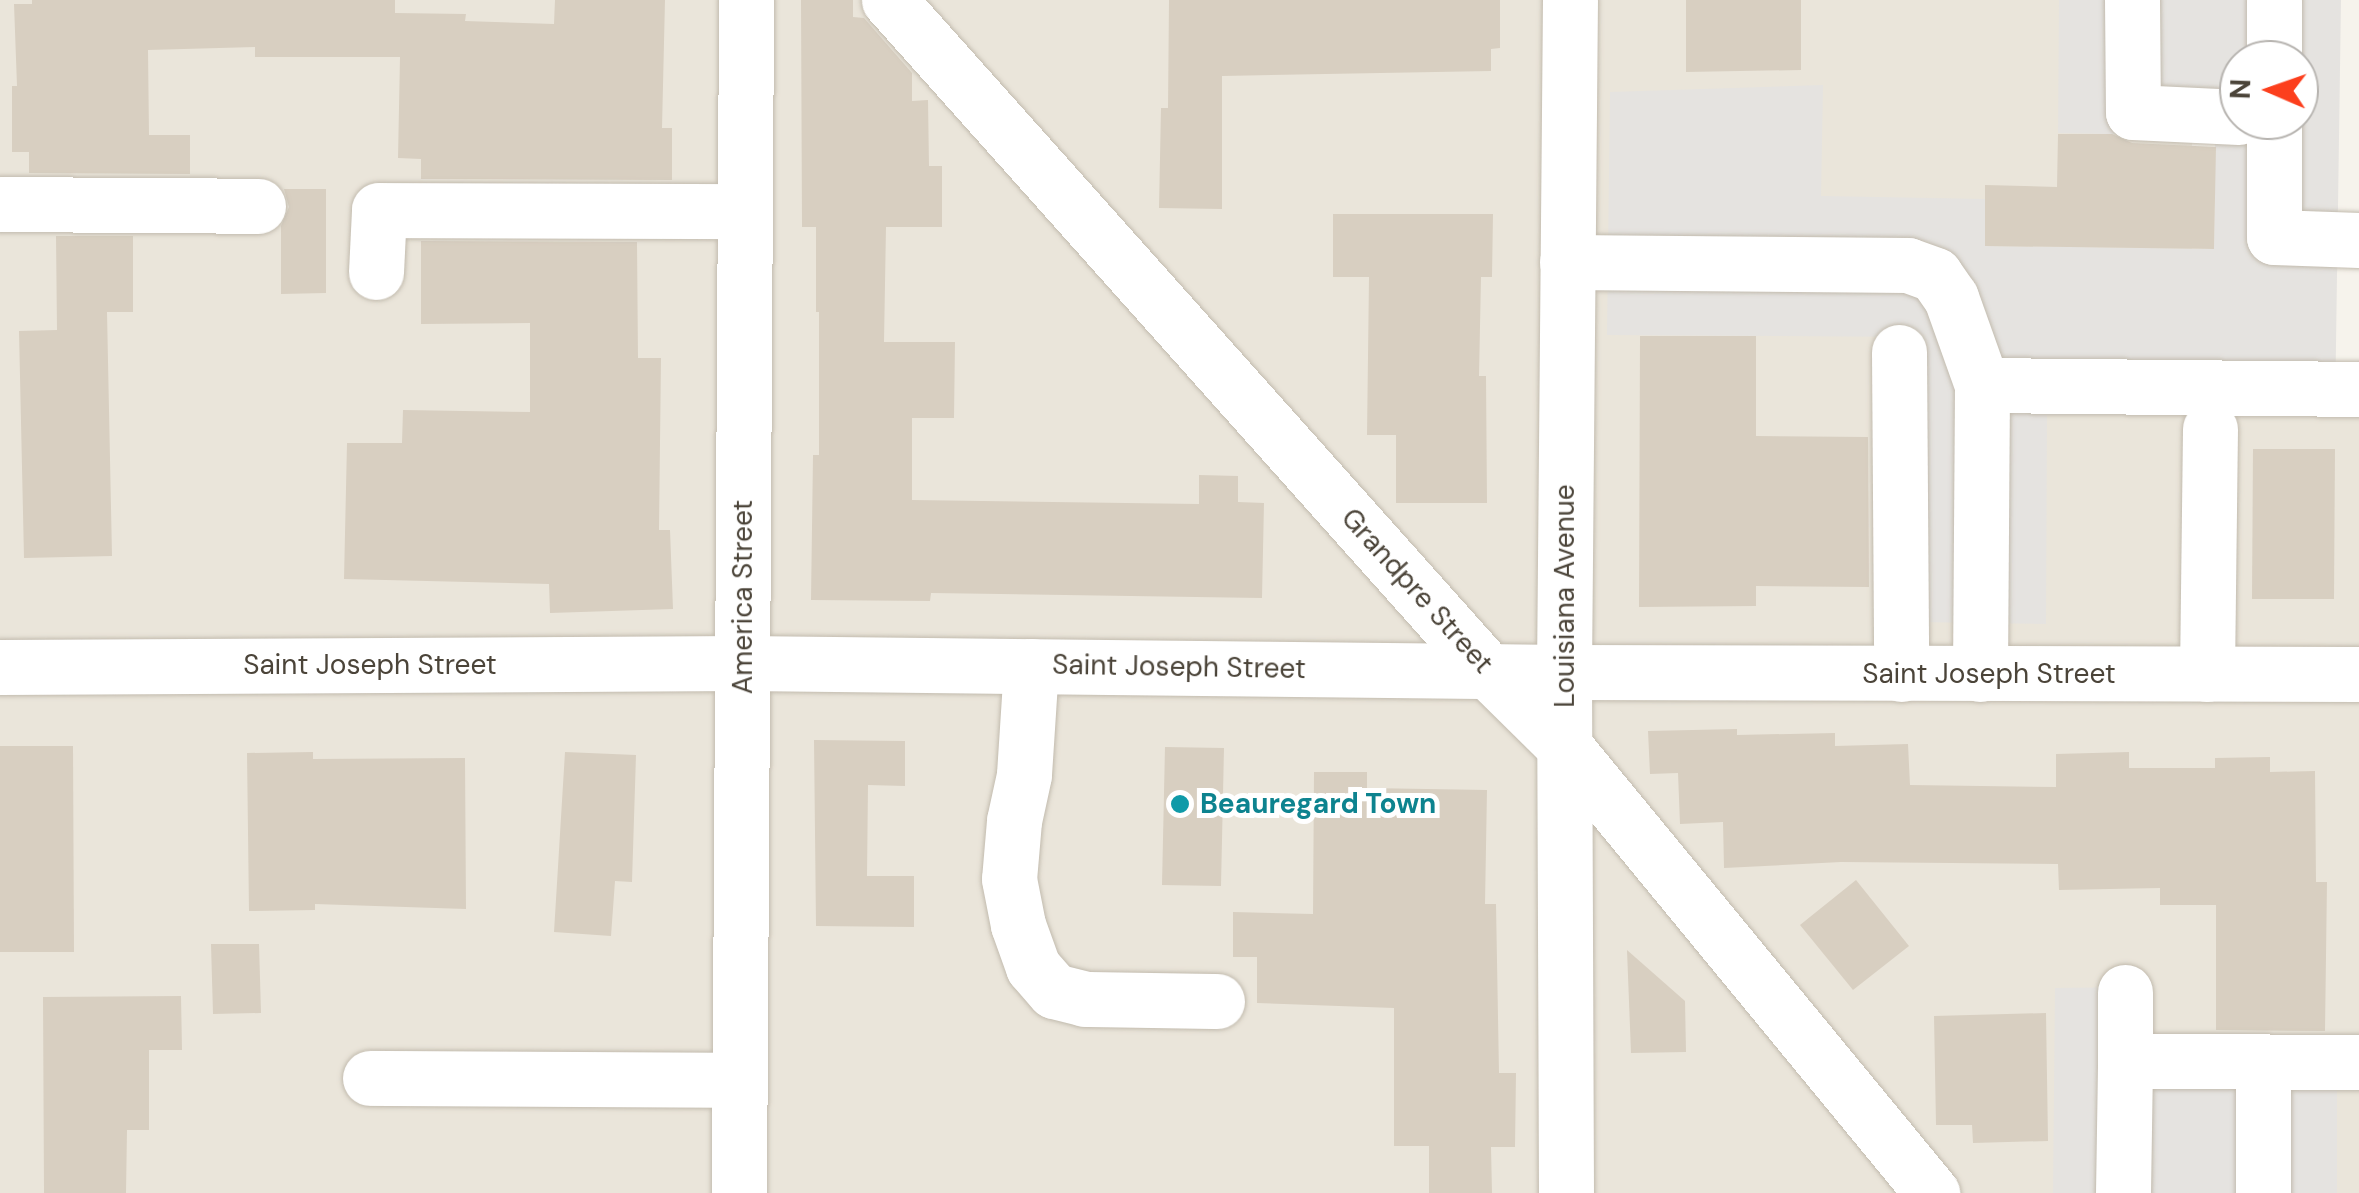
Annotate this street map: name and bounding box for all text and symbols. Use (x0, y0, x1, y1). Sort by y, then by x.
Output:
north arrow (2219, 40, 2319, 140)
text: N (2222, 78, 2259, 100)
street label: Louisiana Avenue (1548, 484, 1582, 708)
street label: America Street (726, 500, 760, 694)
street label: Grandpre Street (1334, 502, 1500, 680)
street label: Saint Joseph Street (243, 648, 497, 682)
street label: Saint Joseph Street (1052, 648, 1306, 686)
street label: Saint Joseph Street (1862, 657, 2116, 691)
place label: Beauregard Town (1200, 787, 1436, 821)
marker: Beauregard Town (1169, 793, 1191, 815)

